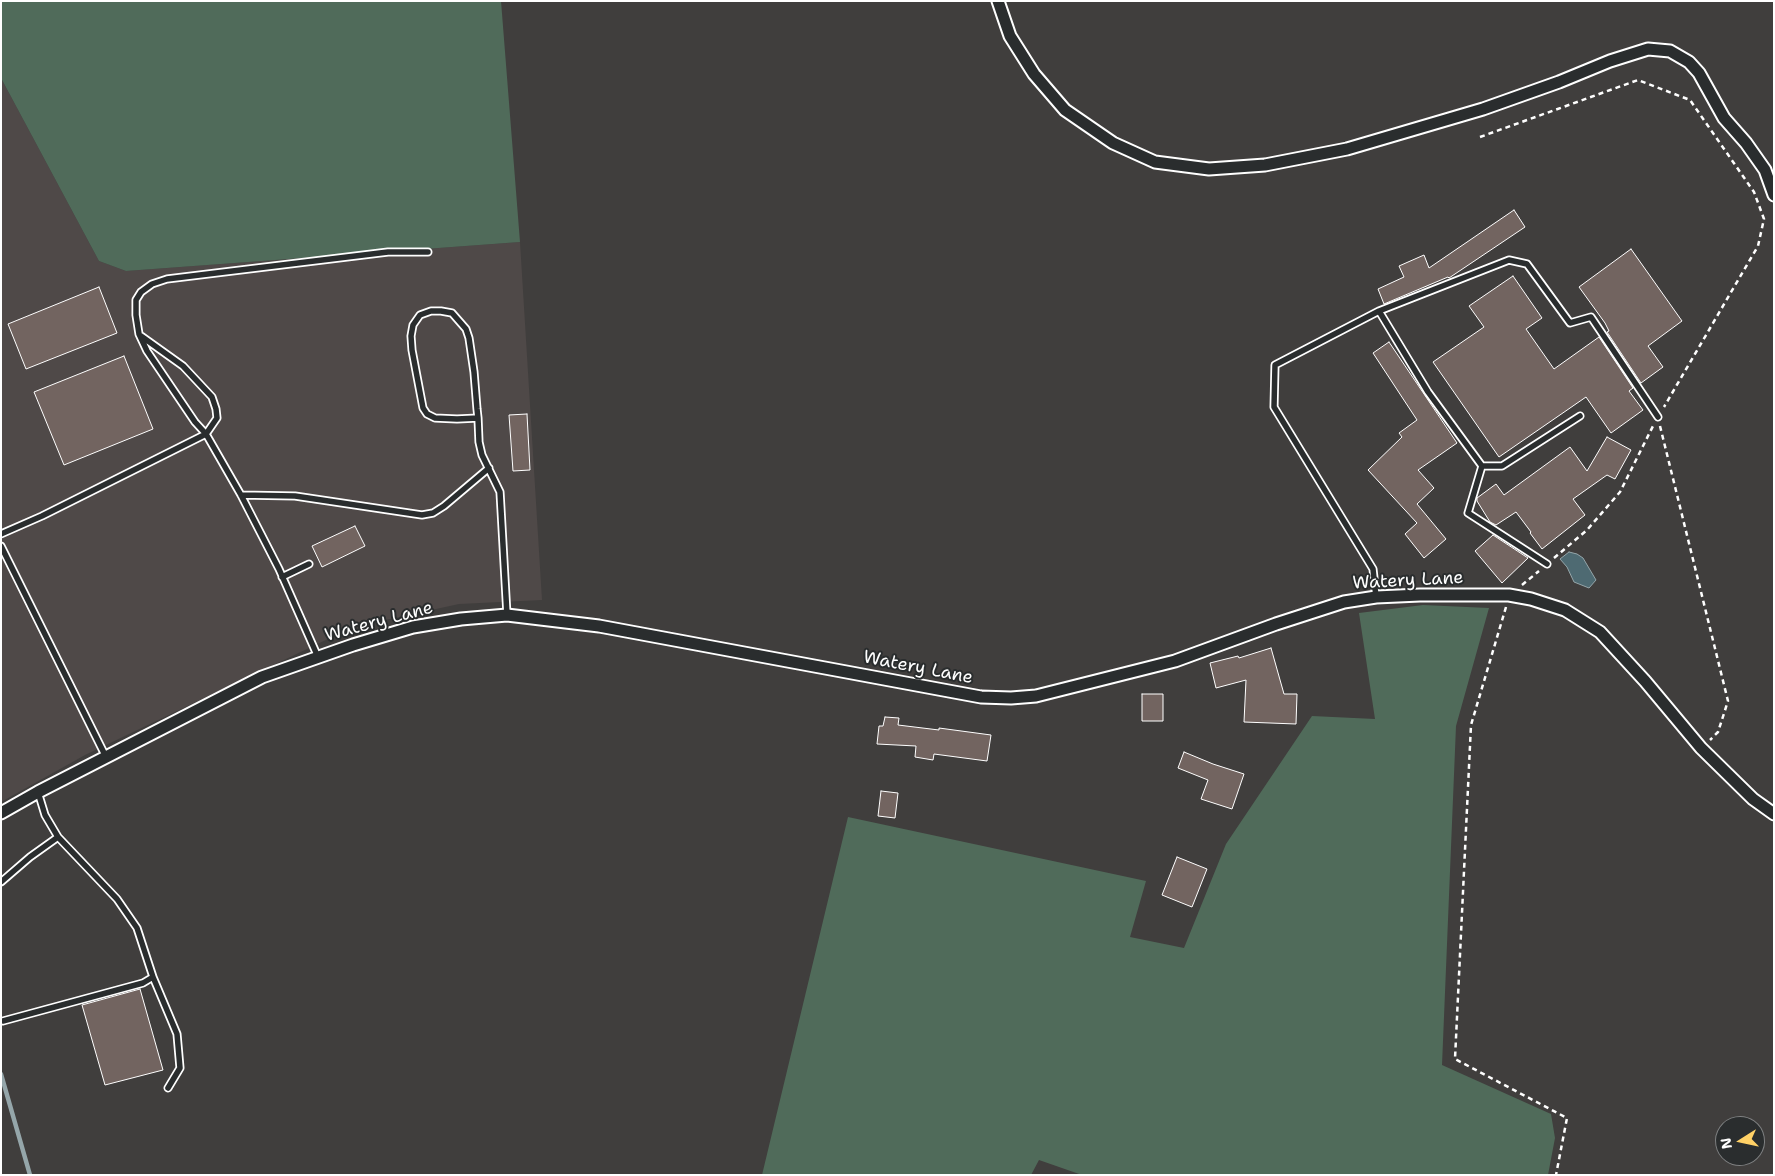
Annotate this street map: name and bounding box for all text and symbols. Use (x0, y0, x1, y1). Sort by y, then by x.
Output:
street label: Watery Lane (1352, 567, 1464, 595)
street label: Watery Lane (323, 597, 435, 647)
street label: Watery Lane (861, 647, 975, 689)
north arrow (1715, 1116, 1765, 1166)
text: N (1716, 1136, 1736, 1150)

